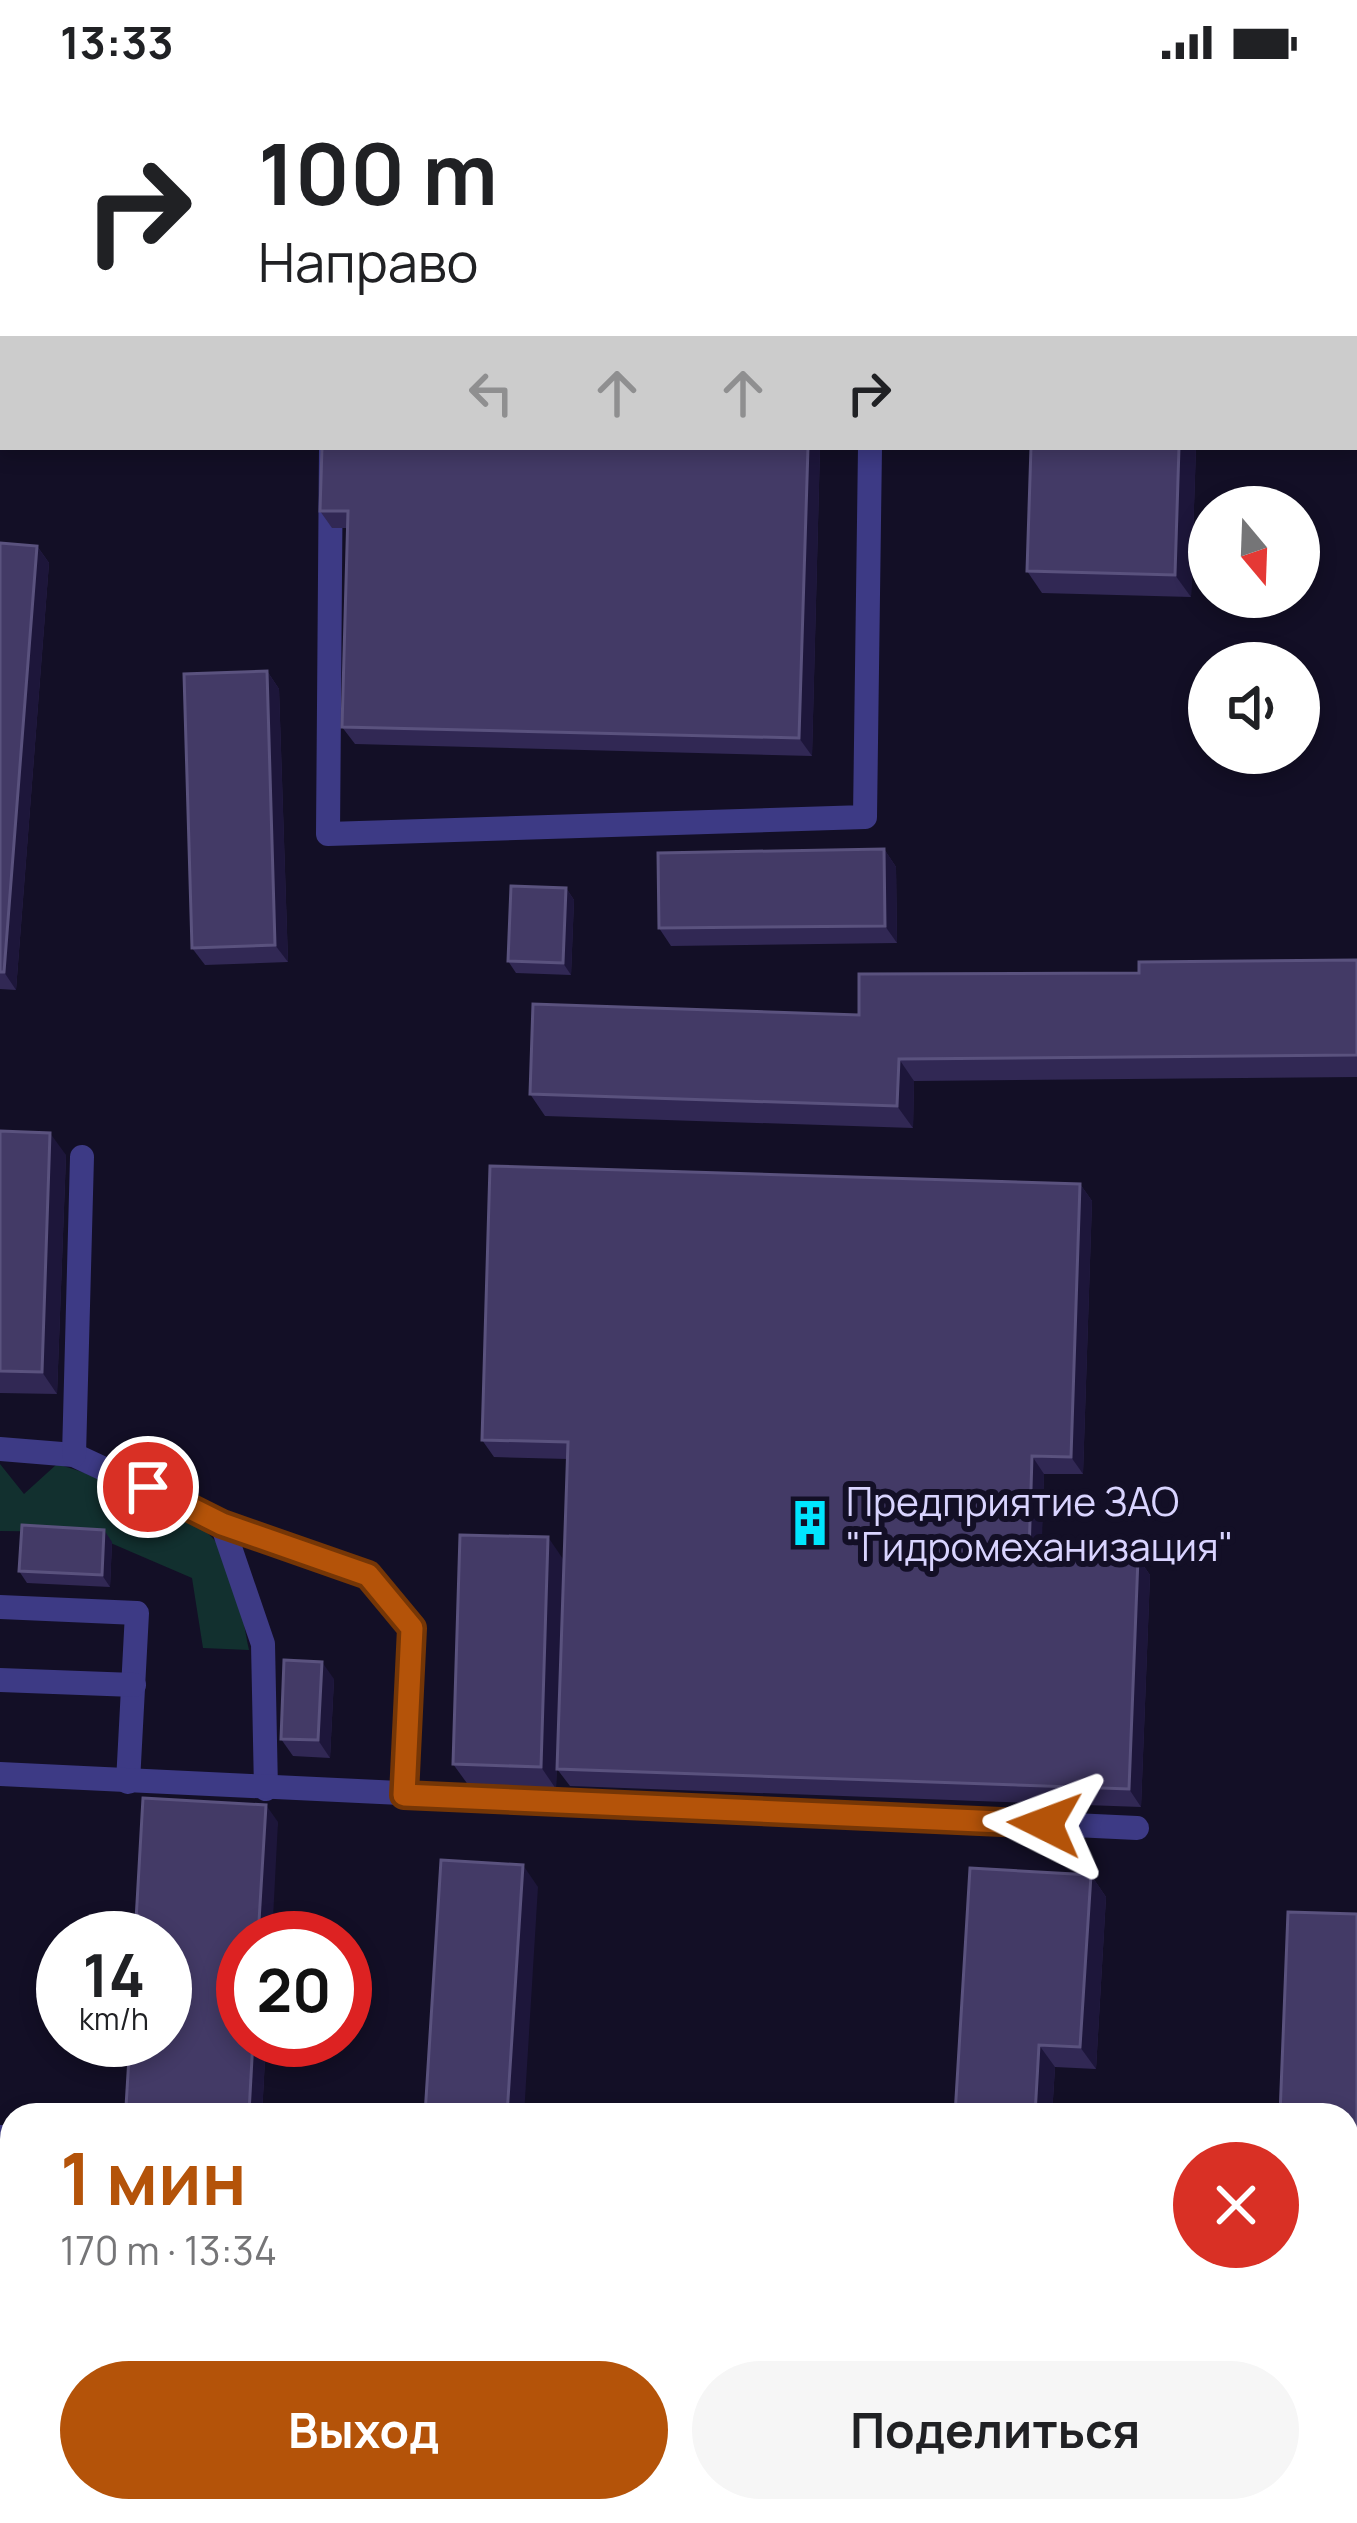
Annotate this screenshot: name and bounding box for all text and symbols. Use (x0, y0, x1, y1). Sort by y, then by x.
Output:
text: 13:33 (60, 11, 174, 73)
text: 100 m (258, 115, 498, 230)
icon: right (60, 132, 216, 288)
text: Направо (258, 224, 479, 298)
icon: left (458, 360, 524, 426)
icon: ahead (584, 360, 650, 426)
icon: ahead (710, 360, 776, 426)
icon: right (836, 360, 902, 426)
north arrow (1188, 486, 1320, 618)
map controls (1188, 486, 1320, 774)
button: sound (1188, 642, 1320, 774)
pin (97, 1436, 199, 1538)
icon: arrive (115, 1454, 181, 1520)
place label: Предприятие ЗАО "Гидромеханизация" (846, 1474, 1234, 1573)
building icon: Предприятие ЗАО "Гидромеханизация" (785, 1498, 835, 1548)
position arrow (982, 1761, 1108, 1887)
speed limit sign: 20 (216, 1911, 372, 2067)
text: 14 (83, 1933, 145, 2015)
text: km/h (79, 1998, 149, 2039)
text: 1 мин (60, 2128, 247, 2227)
button: close (1173, 2142, 1299, 2268)
text: 170 m · 13:34 (60, 2223, 277, 2277)
button: Выход (60, 2361, 668, 2499)
button: Поделиться (692, 2361, 1299, 2499)

